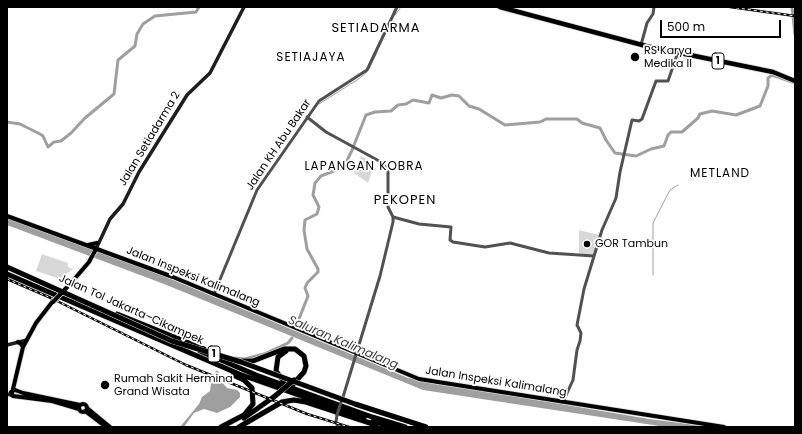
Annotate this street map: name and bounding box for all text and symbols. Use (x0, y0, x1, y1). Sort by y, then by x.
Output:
scale bar (662, 12, 783, 38)
text: 500 m (667, 18, 705, 35)
district label: SETIADARMA (331, 21, 421, 37)
place label: RS Karya Medika II (644, 44, 692, 70)
district label: SETIAJAYA (276, 51, 346, 65)
marker: RS Karya Medika II (629, 51, 641, 63)
road number: 1 (712, 53, 724, 69)
street label: Jalan Setiadarma 2 (117, 89, 183, 189)
street label: Jalan KH Abu Bakar (244, 97, 314, 193)
district label: LAPANGAN KOBRA (304, 160, 424, 174)
district label: METLAND (690, 167, 750, 181)
district label: PEKOPEN (374, 193, 436, 209)
place label: GOR Tambun (595, 237, 668, 251)
marker: GOR Tambun (582, 239, 592, 249)
street label: Jalan Inspeksi Kalimalang (124, 244, 262, 310)
street label: Jalan Tol Jakarta–Cikampek (57, 272, 205, 348)
water label: Saluran Kalimalang (286, 313, 400, 373)
road number: 1 (208, 346, 220, 362)
street label: Jalan Inspeksi Kalimalang (424, 364, 568, 400)
place label: Rumah Sakit Hermina Grand Wisata (114, 372, 233, 398)
marker: Rumah Sakit Hermina Grand Wisata (99, 379, 111, 391)

